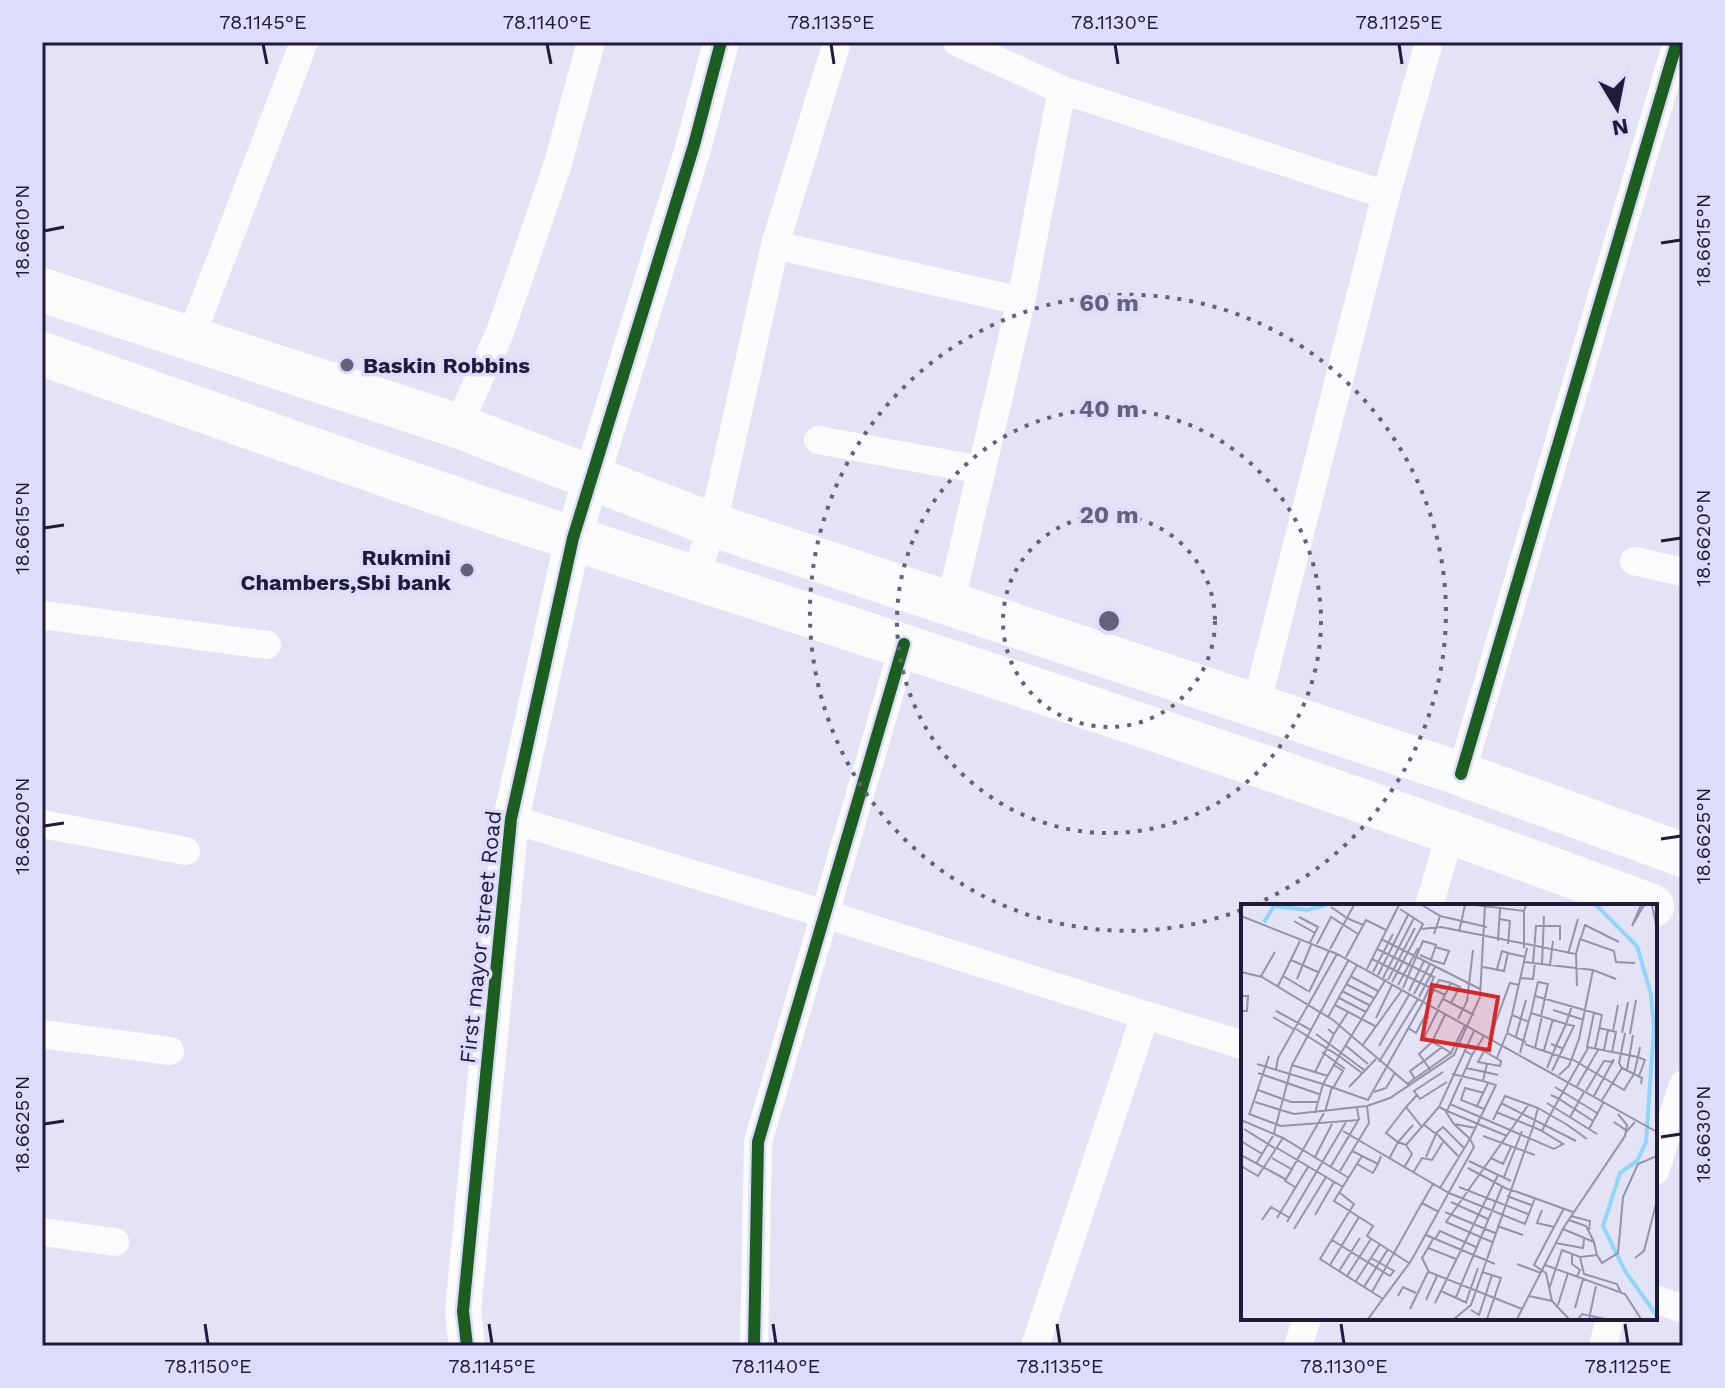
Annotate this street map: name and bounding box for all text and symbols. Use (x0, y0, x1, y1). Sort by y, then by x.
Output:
text: 78.1145°E (219, 10, 307, 34)
text: 78.1140°E (503, 10, 591, 34)
text: 78.1135°E (788, 10, 874, 34)
text: 78.1130°E (1071, 10, 1159, 34)
text: 78.1125°E (1356, 10, 1442, 34)
north arrow (1577, 68, 1657, 148)
text: N (1610, 113, 1631, 141)
text: 18.6610°N (10, 184, 34, 278)
text: 18.6615°N (1691, 194, 1715, 286)
text: 60 m (1079, 289, 1139, 317)
place label: Baskin Robbins (363, 353, 530, 378)
marker: Baskin Robbins (338, 356, 356, 374)
text: 40 m (1079, 395, 1139, 423)
text: 18.6615°N (10, 482, 34, 574)
text: 18.6620°N (1691, 489, 1715, 587)
text: 20 m (1079, 501, 1139, 529)
place label: Rukmini Chambers,Sbi bank (240, 545, 451, 595)
marker: Rukmini Chambers,Sbi bank (458, 561, 476, 579)
centre of rings (1095, 607, 1123, 635)
text: 18.6620°N (10, 777, 34, 875)
text: 18.6625°N (1691, 788, 1715, 884)
street label: First mayor street Road (455, 809, 506, 1065)
inset map (1241, 904, 1657, 1320)
text: 18.6625°N (10, 1076, 34, 1172)
text: 18.6630°N (1691, 1085, 1715, 1183)
text: 78.1150°E (164, 1354, 252, 1378)
text: 78.1145°E (448, 1354, 536, 1378)
text: 78.1140°E (732, 1354, 820, 1378)
text: 78.1135°E (1017, 1354, 1103, 1378)
text: 78.1130°E (1300, 1354, 1388, 1378)
text: 78.1125°E (1585, 1354, 1671, 1378)

